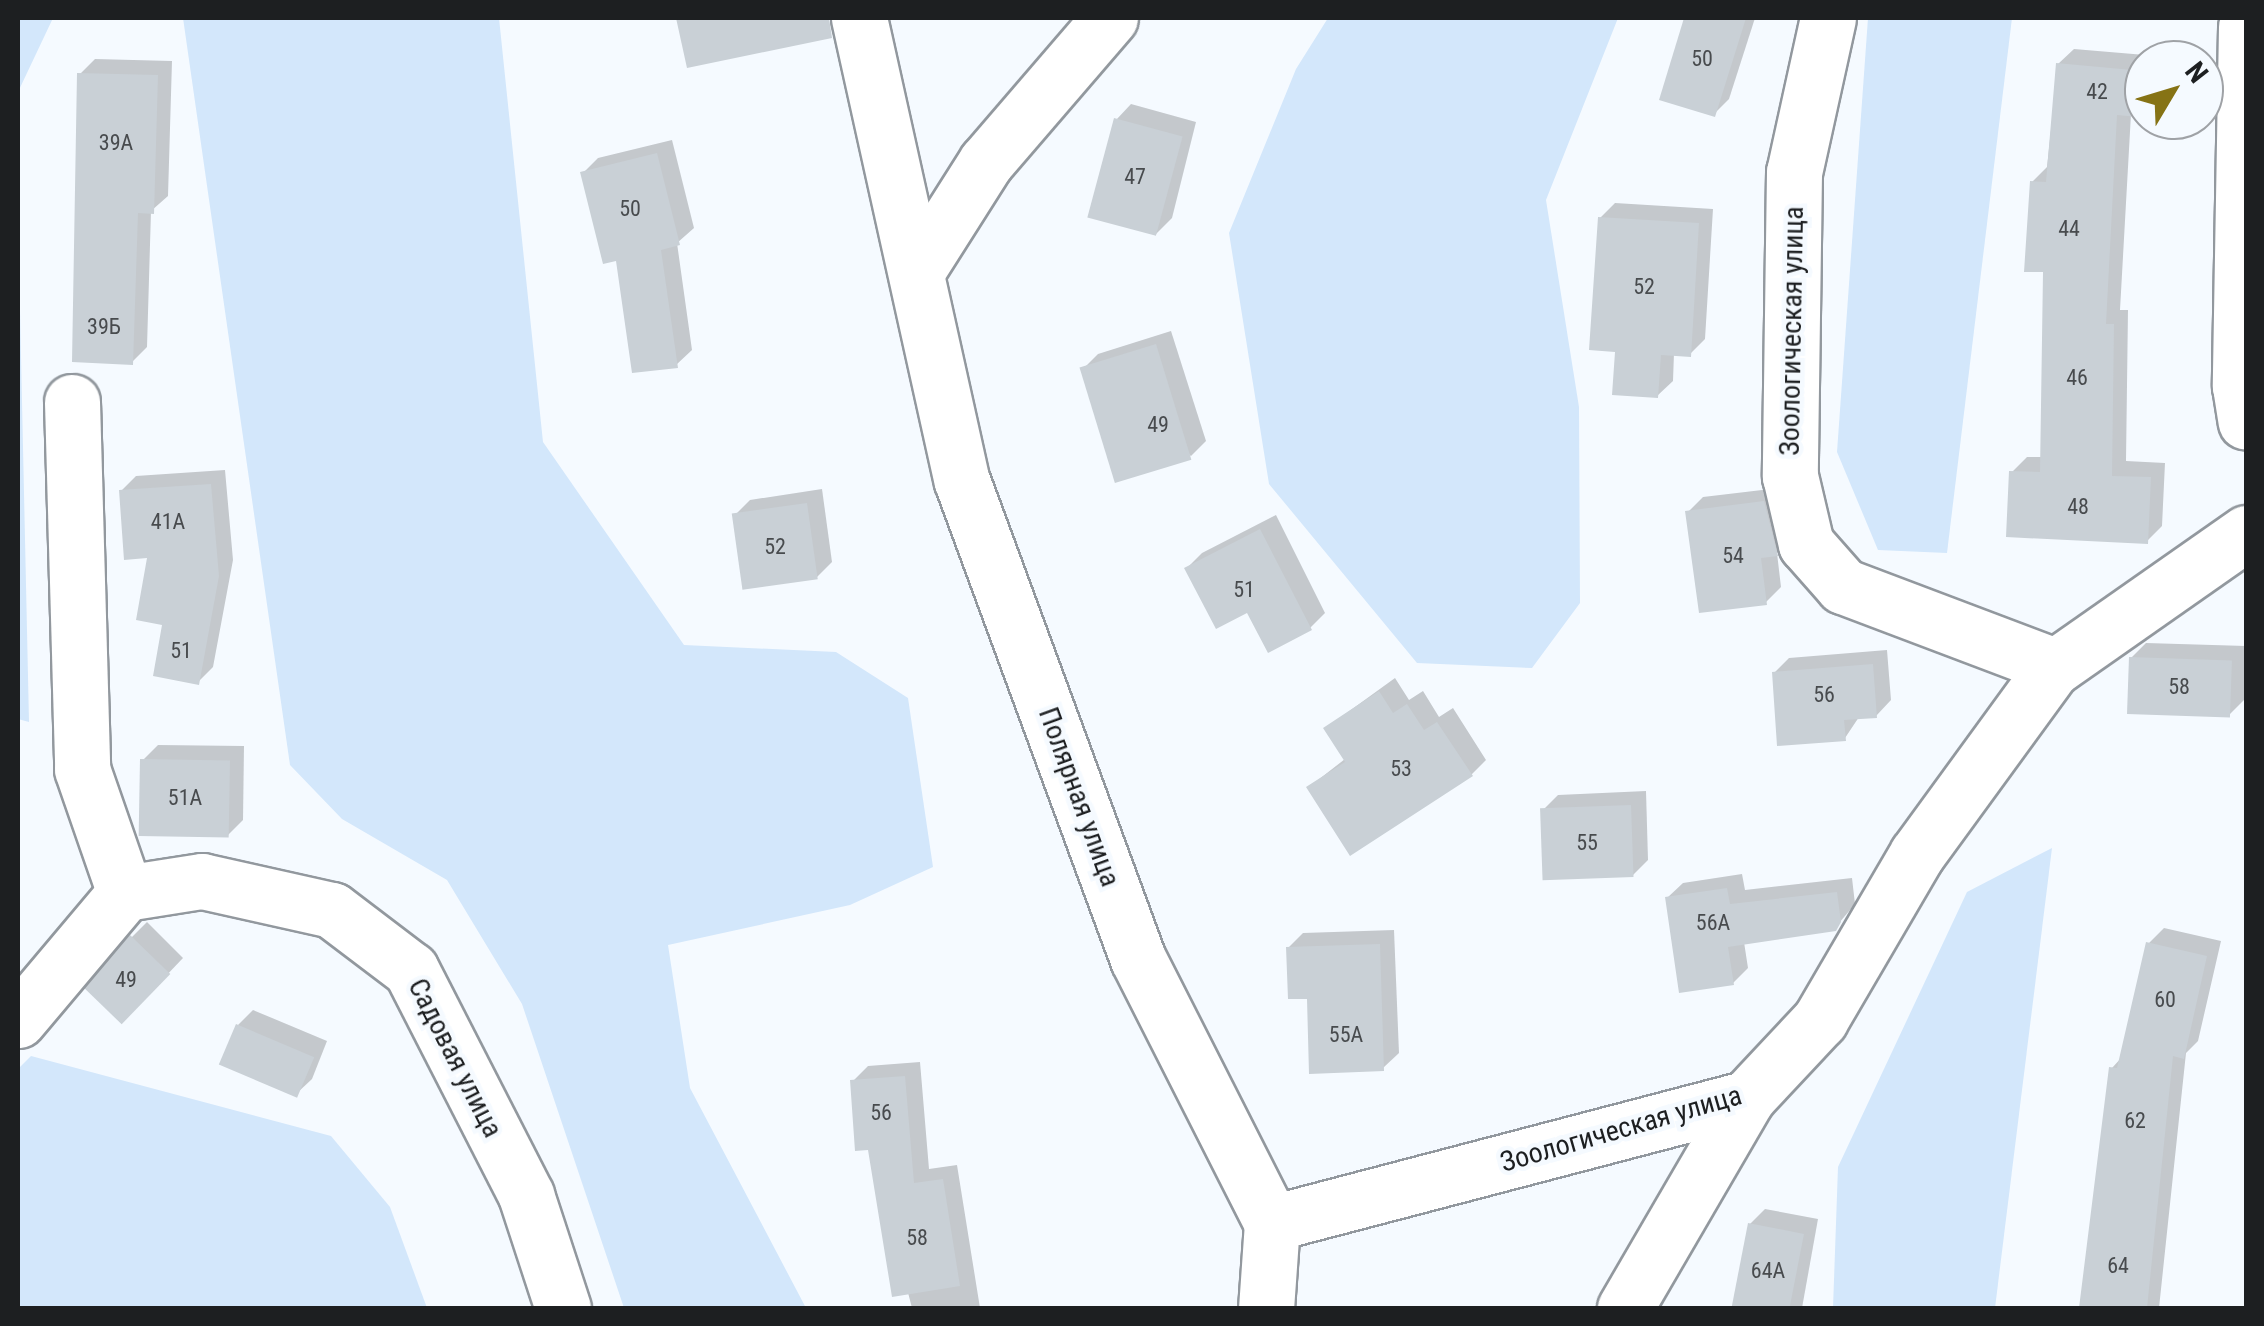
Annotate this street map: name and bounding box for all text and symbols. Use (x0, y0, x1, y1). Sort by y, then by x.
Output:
north arrow (2124, 40, 2224, 140)
house number: 50 (1691, 46, 1713, 72)
text: N (2178, 56, 2215, 89)
house number: 42 (2086, 79, 2108, 105)
house number: 39А (99, 130, 133, 156)
house number: 47 (1124, 164, 1146, 190)
house number: 50 (619, 196, 641, 222)
street label: Зоологическая улица (1773, 206, 1811, 456)
house number: 44 (2058, 216, 2080, 242)
house number: 52 (1633, 274, 1655, 300)
house number: 39Б (87, 314, 121, 340)
house number: 46 (2066, 365, 2088, 391)
house number: 49 (1147, 412, 1169, 438)
house number: 48 (2067, 494, 2089, 520)
house number: 41А (151, 509, 185, 535)
house number: 52 (764, 534, 786, 560)
house number: 54 (1722, 543, 1744, 569)
house number: 51 (1233, 577, 1255, 603)
house number: 51 (170, 638, 192, 664)
house number: 58 (2168, 674, 2190, 700)
house number: 56 (1813, 682, 1835, 708)
street label: Полярная улица (1031, 703, 1127, 891)
house number: 53 (1390, 756, 1412, 782)
house number: 51А (168, 785, 202, 811)
house number: 55 (1576, 830, 1598, 856)
house number: 56А (1696, 910, 1730, 936)
house number: 49 (115, 967, 137, 993)
street label: Садовая улица (401, 973, 509, 1143)
house number: 60 (2154, 987, 2176, 1013)
house number: 55А (1329, 1022, 1363, 1048)
street label: Зоологическая улица (1496, 1078, 1746, 1180)
house number: 56 (870, 1100, 892, 1126)
house number: 62 (2124, 1108, 2146, 1134)
house number: 58 (906, 1225, 928, 1251)
house number: 64 (2107, 1253, 2129, 1279)
house number: 64А (1751, 1258, 1785, 1284)

